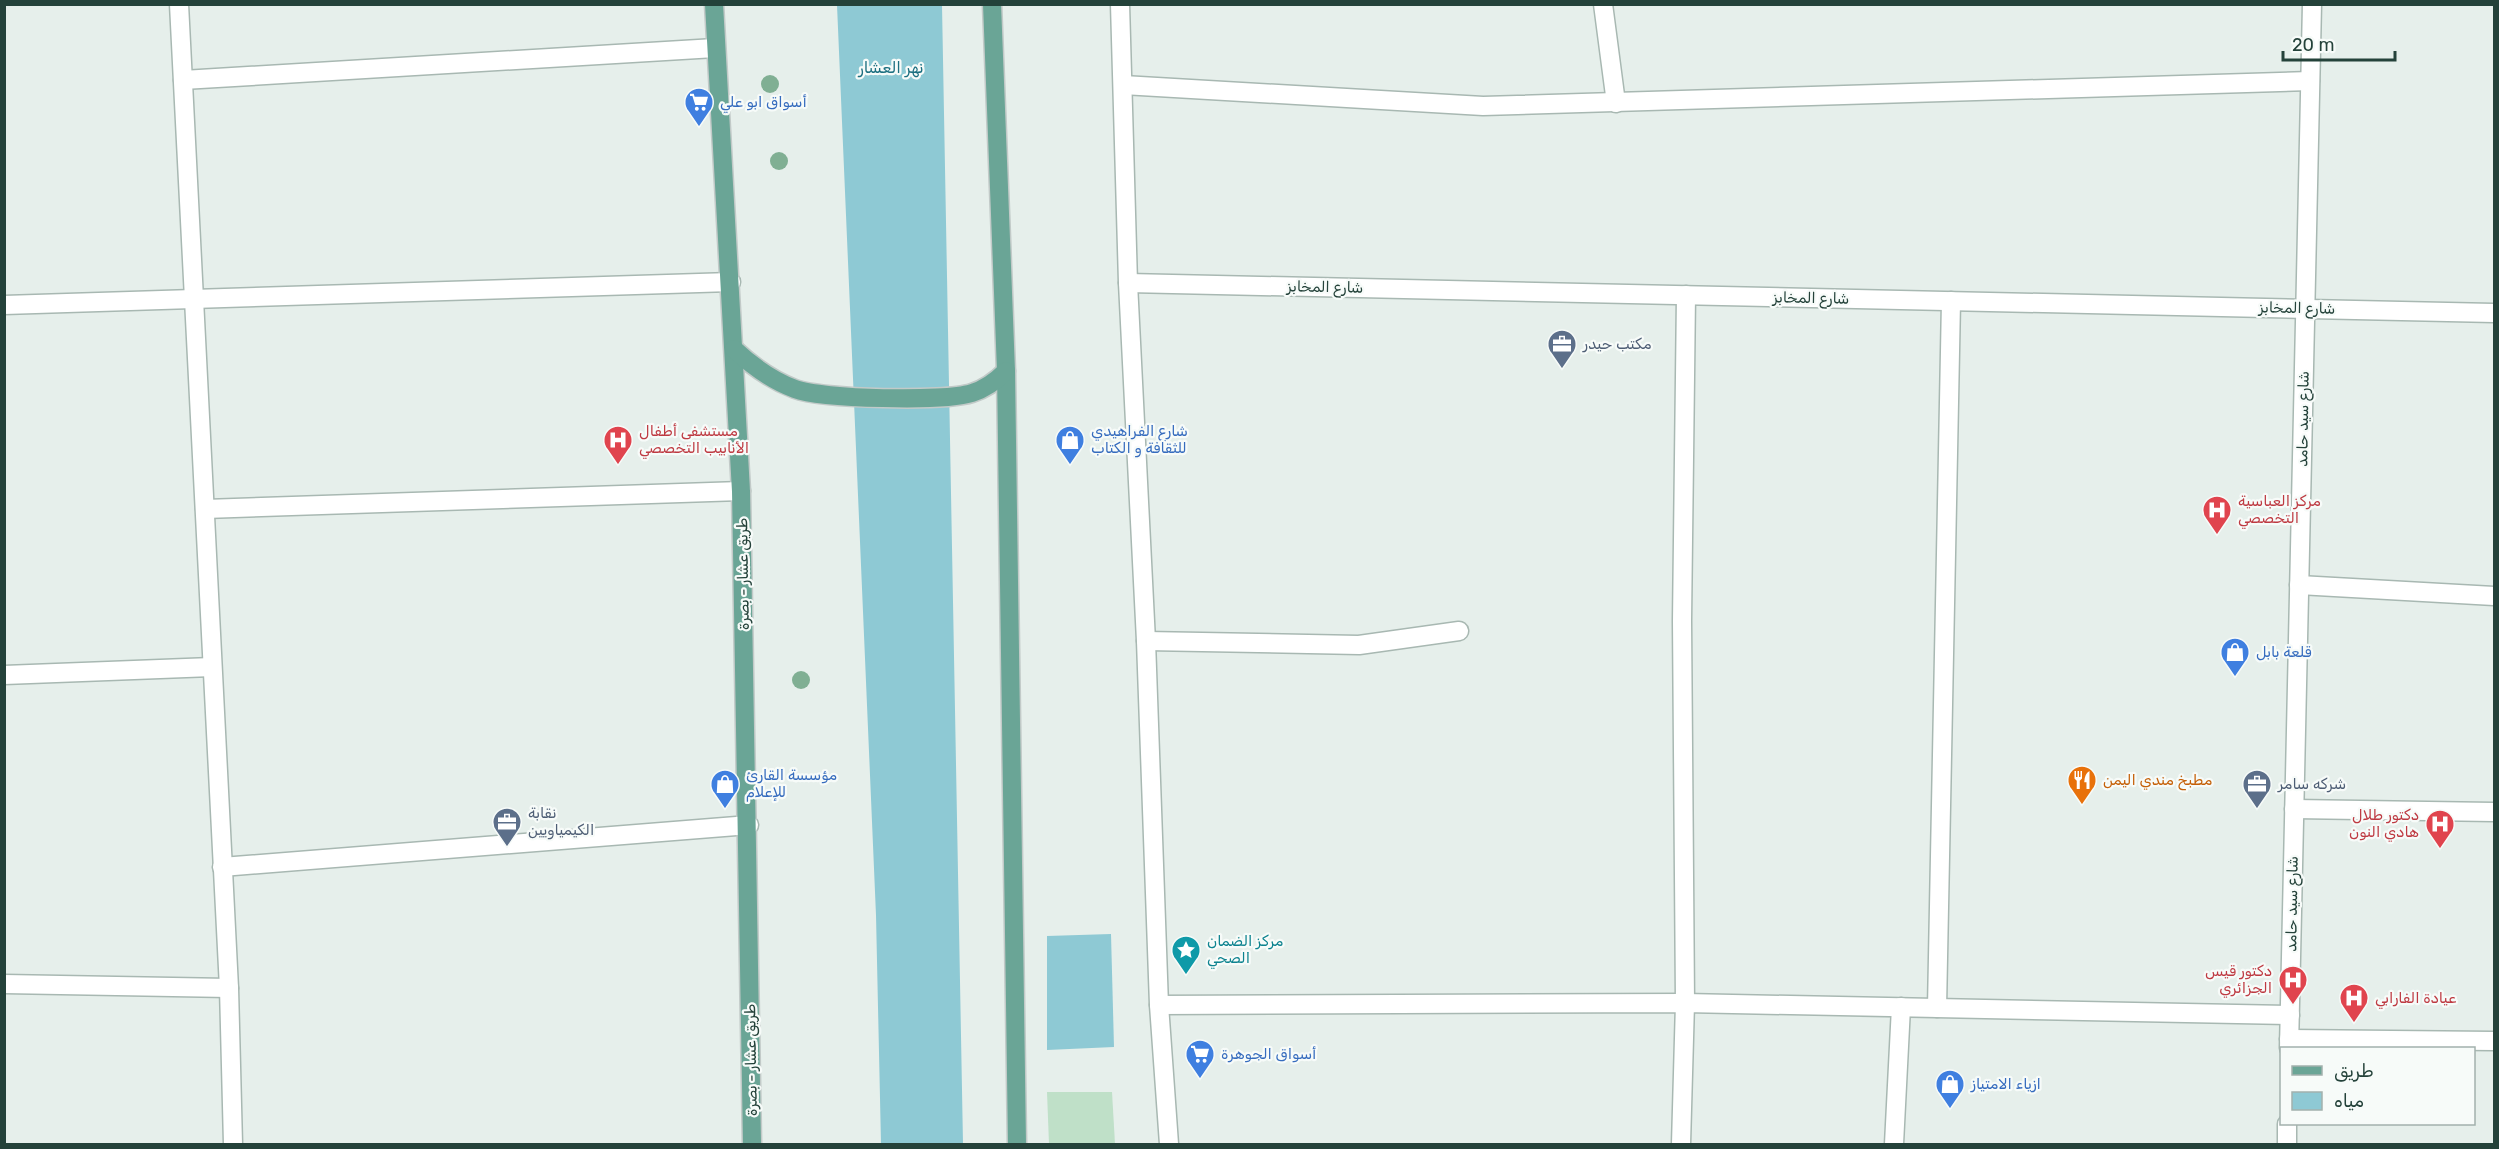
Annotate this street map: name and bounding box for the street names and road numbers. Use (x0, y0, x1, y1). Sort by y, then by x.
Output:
street label: شارع المخابز (1286, 277, 1363, 299)
street label: شارع المخابز (1772, 288, 1849, 310)
street label: شارع المخابز (2258, 298, 2335, 320)
street label: شارع سيد حامد (2293, 371, 2315, 467)
street label: طريق عشار - بصرة (733, 518, 753, 630)
street label: شارع سيد حامد (2282, 856, 2304, 952)
street label: طريق عشار - بصرة (741, 1004, 761, 1116)

